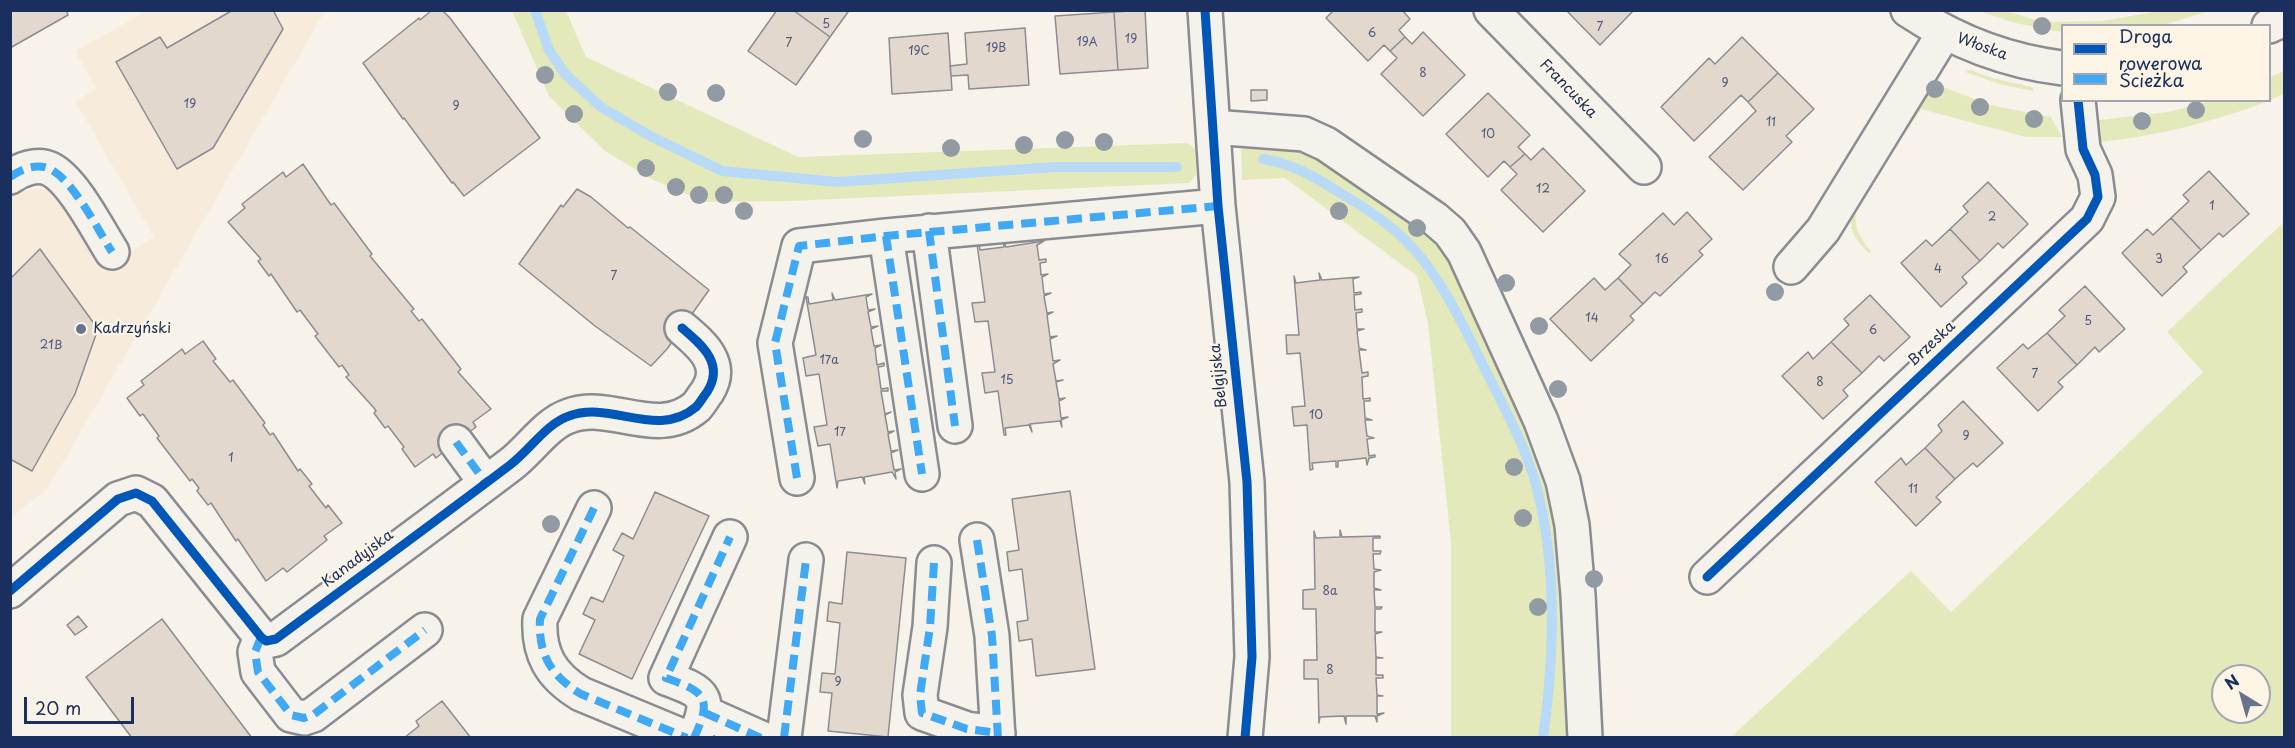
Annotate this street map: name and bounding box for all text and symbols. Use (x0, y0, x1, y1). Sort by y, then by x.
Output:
house number: 5 (822, 18, 830, 32)
house number: 7 (1597, 21, 1603, 35)
text: Droga rowerowa (2119, 22, 2202, 76)
legend (2061, 24, 2271, 102)
house number: 6 (1368, 27, 1376, 41)
street label: Włoska (1954, 30, 2010, 64)
house number: 19 (1125, 33, 1137, 47)
house number: 19A (1076, 36, 1098, 50)
house number: 7 (786, 37, 792, 51)
house number: 19B (986, 42, 1006, 56)
house number: 19C (908, 45, 930, 59)
street label: Francuska (1536, 56, 1600, 122)
text: Ścieżka (2119, 66, 2184, 93)
house number: 8 (1419, 67, 1427, 81)
house number: 9 (1721, 77, 1729, 91)
house number: 19 (184, 98, 196, 112)
house number: 9 (452, 100, 460, 114)
house number: 11 (1766, 116, 1776, 130)
house number: 10 (1481, 128, 1495, 142)
house number: 12 (1536, 183, 1550, 197)
house number: 1 (2209, 200, 2215, 214)
house number: 2 (1988, 211, 1996, 225)
house number: 16 (1655, 253, 1669, 267)
house number: 3 (2155, 253, 2163, 267)
house number: 4 (1934, 263, 1942, 277)
house number: 7 (611, 270, 617, 284)
house number: 14 (1585, 312, 1599, 326)
house number: 5 (2084, 315, 2092, 329)
street label: Brzeska (1905, 318, 1959, 370)
place label: Kadrzyński (93, 320, 171, 338)
marker: Kadrzyński (74, 322, 88, 336)
house number: 6 (1869, 324, 1877, 338)
house number: 21B (40, 339, 62, 353)
street label: Belgijska (1207, 343, 1231, 409)
house number: 17a (819, 354, 839, 368)
house number: 7 (2032, 368, 2038, 382)
house number: 15 (1000, 374, 1014, 388)
house number: 8 (1816, 376, 1824, 390)
house number: 10 (1309, 409, 1323, 423)
house number: 17 (834, 426, 846, 440)
house number: 9 (1962, 430, 1970, 444)
house number: 1 (228, 452, 234, 466)
house number: 11 (1908, 483, 1918, 497)
street label: Kanadyjska (319, 526, 397, 592)
house number: 8a (1323, 585, 1337, 599)
house number: 8 (1326, 664, 1334, 678)
north arrow (2211, 664, 2271, 724)
text: N (2219, 668, 2244, 695)
house number: 9 (834, 676, 842, 690)
scale bar (27, 685, 136, 723)
text: 20 m (35, 694, 81, 721)

